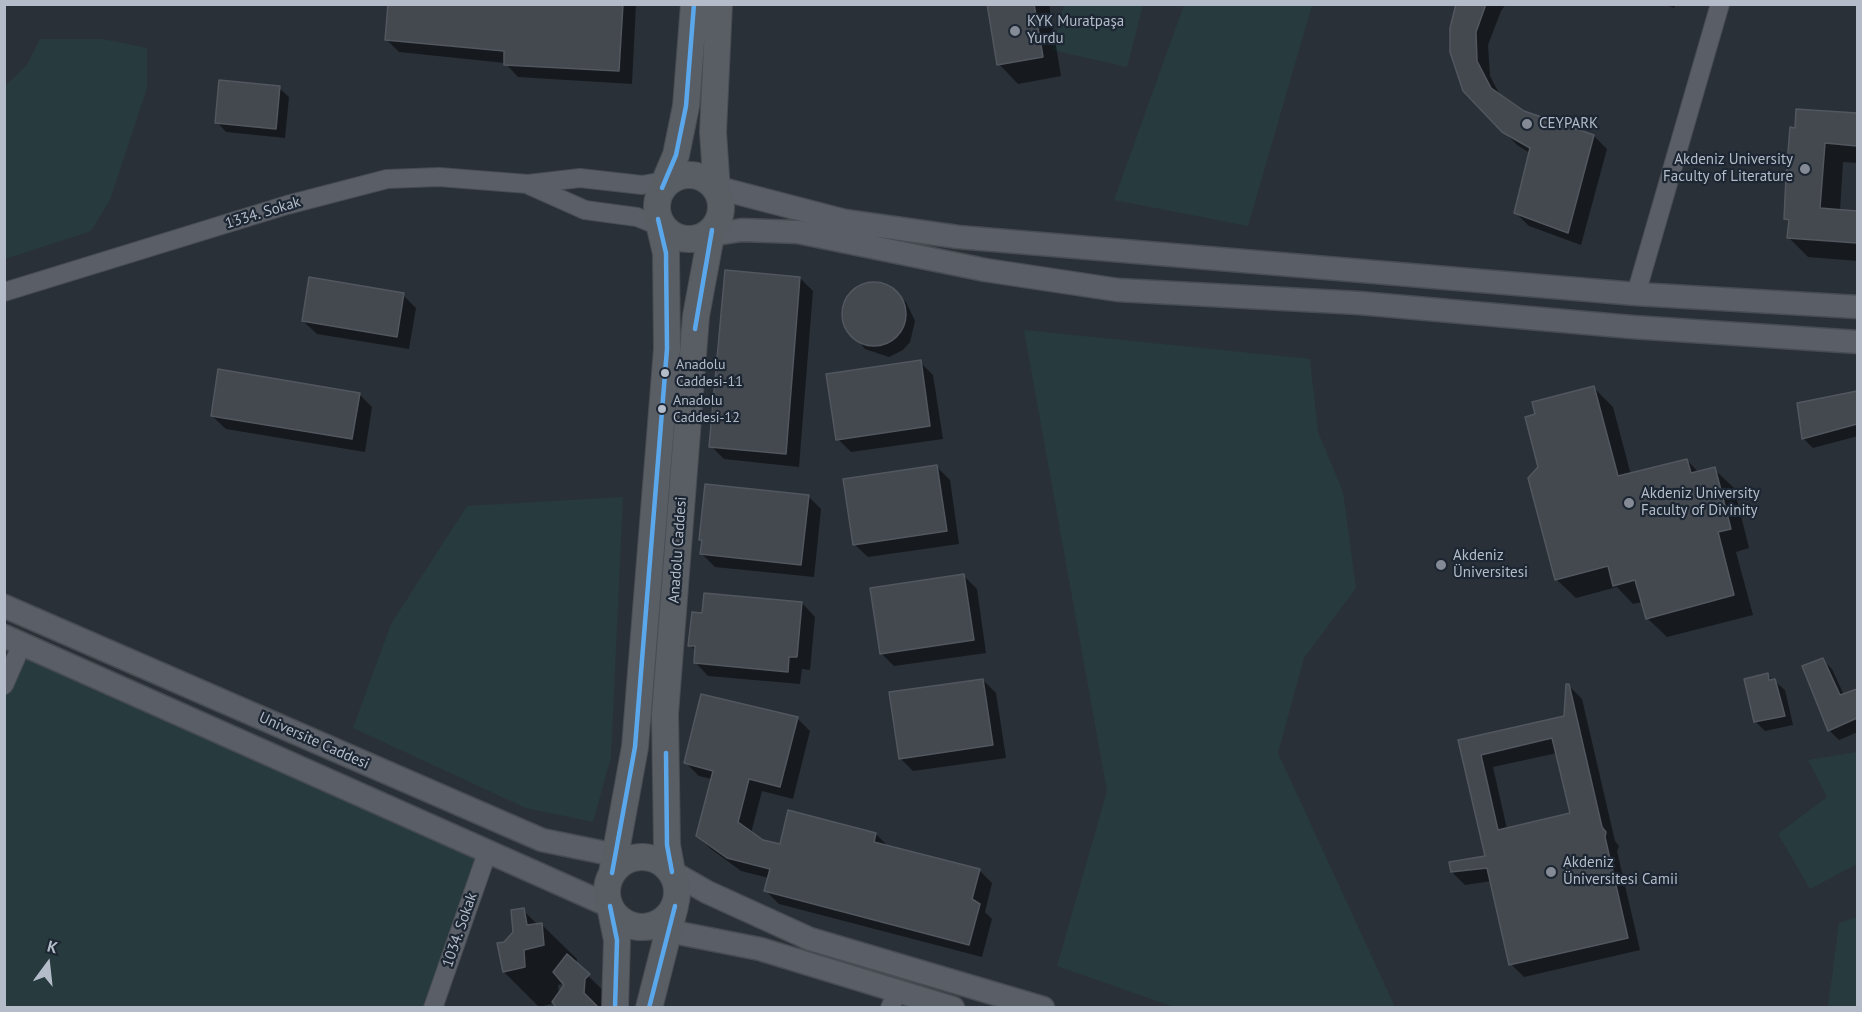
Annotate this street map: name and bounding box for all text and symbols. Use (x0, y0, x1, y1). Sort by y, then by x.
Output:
place label: KYK Muratpaşa Yurdu (1027, 13, 1124, 48)
marker: KYK Muratpaşa Yurdu (1008, 24, 1022, 38)
place label: CEYPARK (1539, 115, 1598, 133)
marker: CEYPARK (1520, 117, 1534, 131)
place label: Akdeniz University Faculty of Literature (1663, 151, 1793, 186)
marker: Akdeniz University Faculty of Literature (1798, 162, 1812, 176)
street label: 1334. Sokak (223, 193, 303, 233)
place label: Anadolu Caddesi-11 (676, 357, 743, 390)
marker: Anadolu Caddesi-11 (659, 367, 671, 379)
place label: Anadolu Caddesi-12 (673, 393, 740, 425)
marker: Anadolu Caddesi-12 (656, 403, 668, 415)
place label: Akdeniz University Faculty of Divinity (1641, 485, 1760, 520)
street label: Anadolu Caddesi (665, 496, 691, 604)
marker: Akdeniz University Faculty of Divinity (1622, 496, 1636, 510)
place label: Akdeniz Üniversitesi (1453, 547, 1528, 582)
marker: Akdeniz Üniversitesi (1434, 558, 1448, 572)
street label: Universite Caddesi (256, 709, 372, 773)
place label: Akdeniz Üniversitesi Camii (1563, 854, 1678, 889)
marker: Akdeniz Üniversitesi Camii (1544, 865, 1558, 879)
street label: 1034. Sokak (439, 890, 481, 970)
north arrow (18, 934, 78, 994)
text: K (45, 936, 60, 958)

